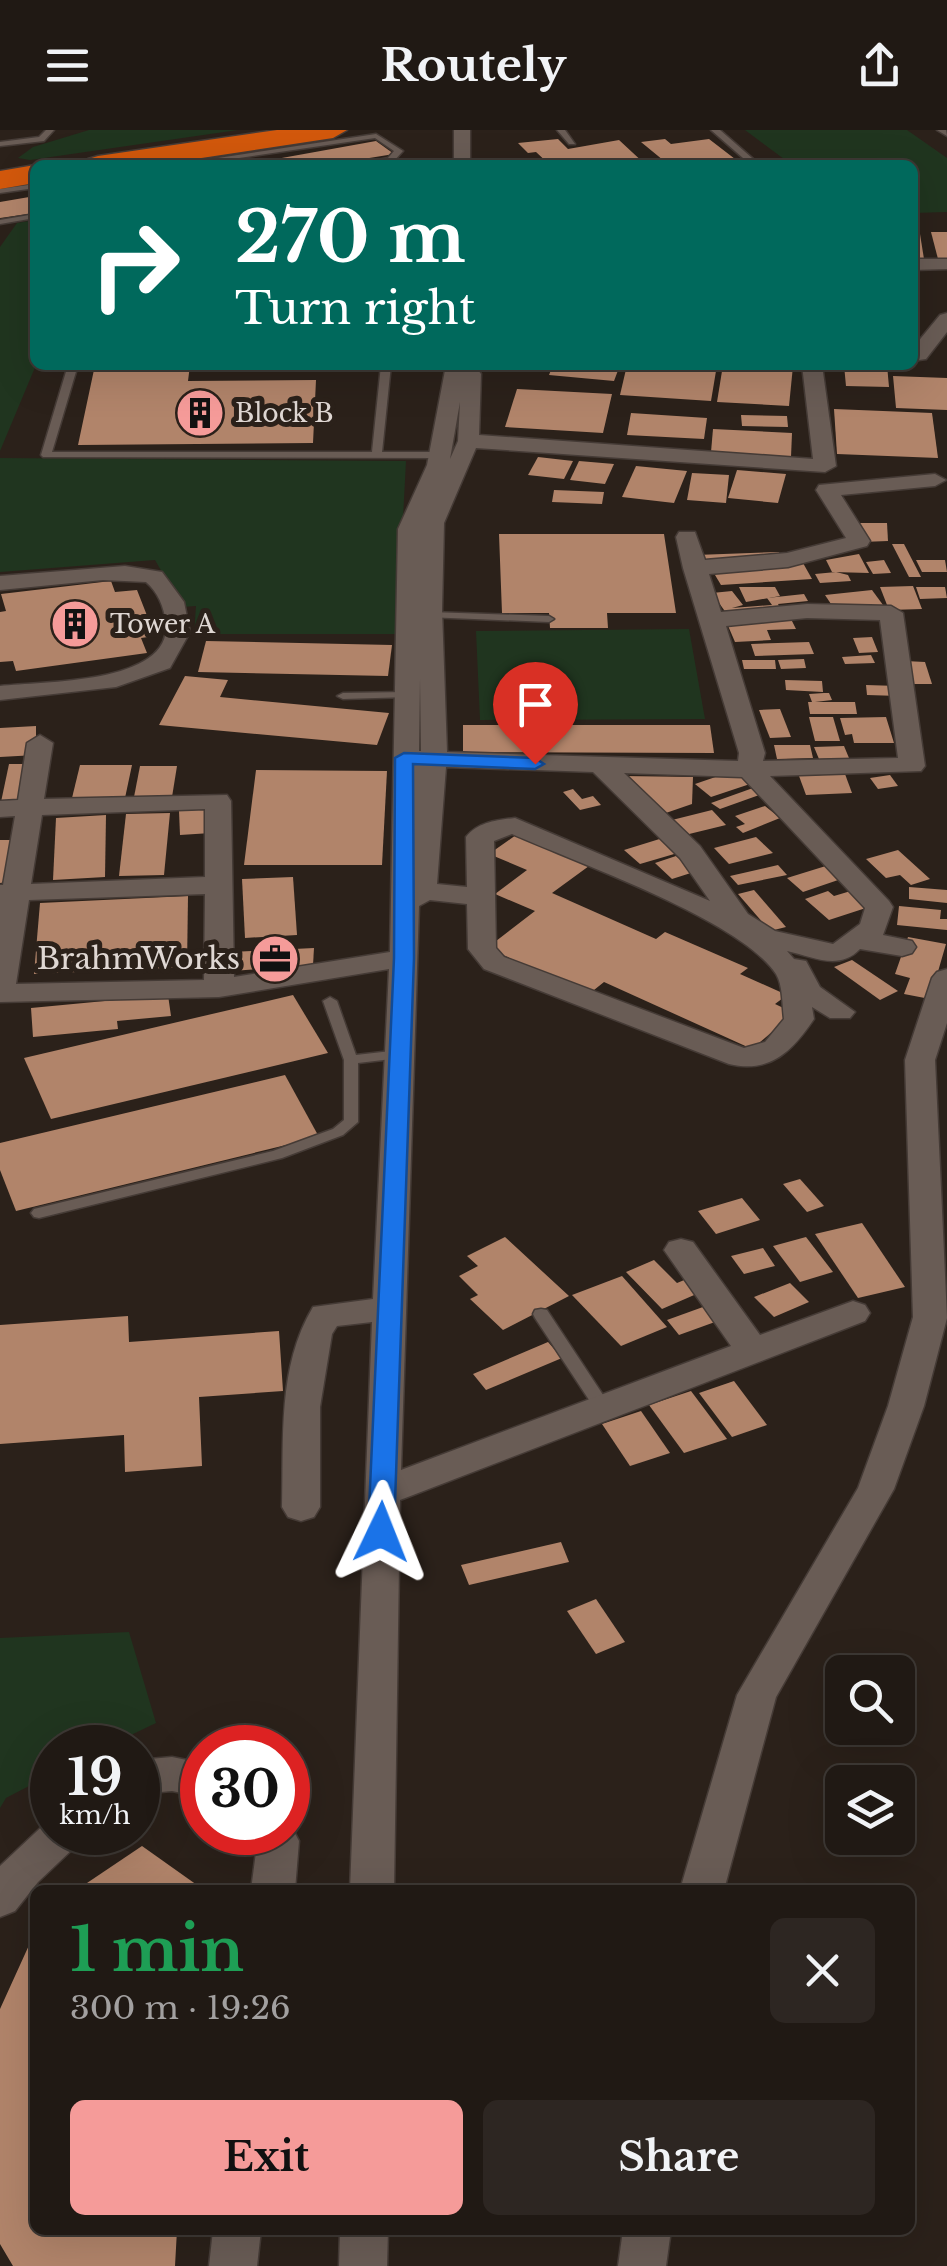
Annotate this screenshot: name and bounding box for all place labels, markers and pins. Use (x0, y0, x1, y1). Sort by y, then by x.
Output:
building icon: Block B (174, 387, 226, 439)
place label: Block B (235, 398, 333, 429)
building icon: Tower A (49, 598, 101, 650)
place label: Tower A (110, 609, 216, 640)
pin (493, 662, 578, 765)
office icon: BrahmWorks (249, 933, 301, 985)
place label: BrahmWorks (37, 940, 240, 977)

